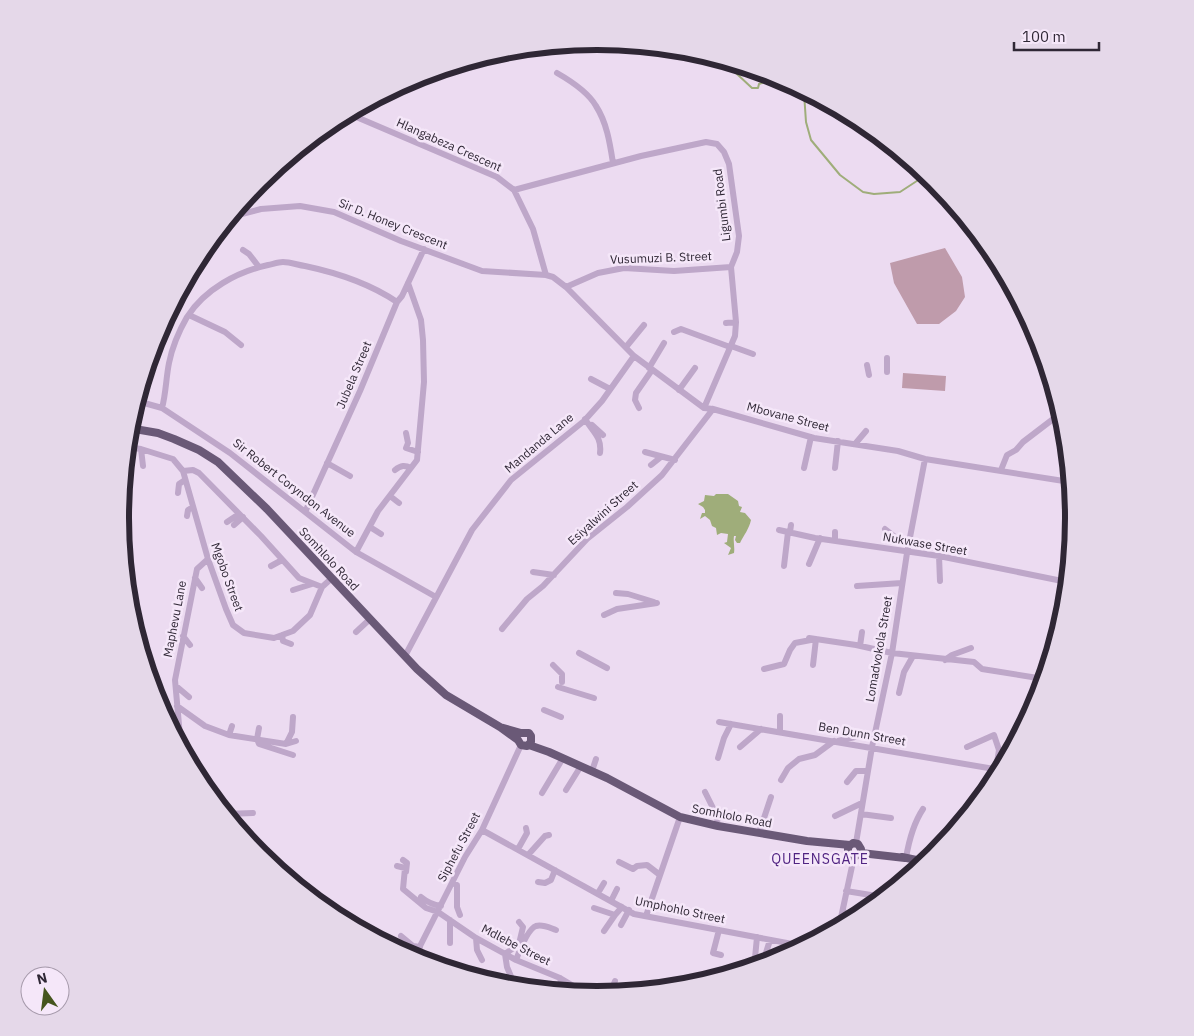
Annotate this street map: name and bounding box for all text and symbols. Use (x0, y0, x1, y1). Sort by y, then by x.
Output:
scale bar (1014, 20, 1099, 52)
text: 100 m (1022, 27, 1066, 46)
street label: Hlangabeza Crescent (394, 115, 504, 175)
street label: Ligumbi Road (710, 168, 733, 242)
street label: Sir D. Honey Crescent (337, 195, 450, 252)
street label: Vusumuzi B. Street (610, 248, 712, 267)
street label: Jubela Street (333, 339, 374, 411)
street label: Mbovane Street (745, 398, 831, 435)
street label: Mandanda Lane (501, 409, 576, 476)
street label: Sir Robert Coryndon Avenue (230, 435, 359, 540)
street label: Esiyalwini Street (565, 477, 641, 548)
street label: Somhlolo Road (296, 524, 363, 594)
street label: Nukwase Street (882, 529, 968, 558)
street label: Mgobo Street (208, 540, 247, 613)
street label: Maphevu Lane (160, 579, 189, 659)
street label: Lomadvokola Street (862, 595, 895, 703)
street label: Ben Dunn Street (817, 718, 907, 749)
street label: Somhlolo Road (691, 800, 773, 831)
street label: Siphefu Street (434, 809, 483, 884)
district label: QUEENSGATE (771, 850, 869, 868)
street label: Umphohlo Street (634, 893, 726, 926)
street label: Mdlebe Street (479, 921, 553, 968)
north arrow (20, 966, 70, 1016)
text: N (35, 968, 49, 988)

